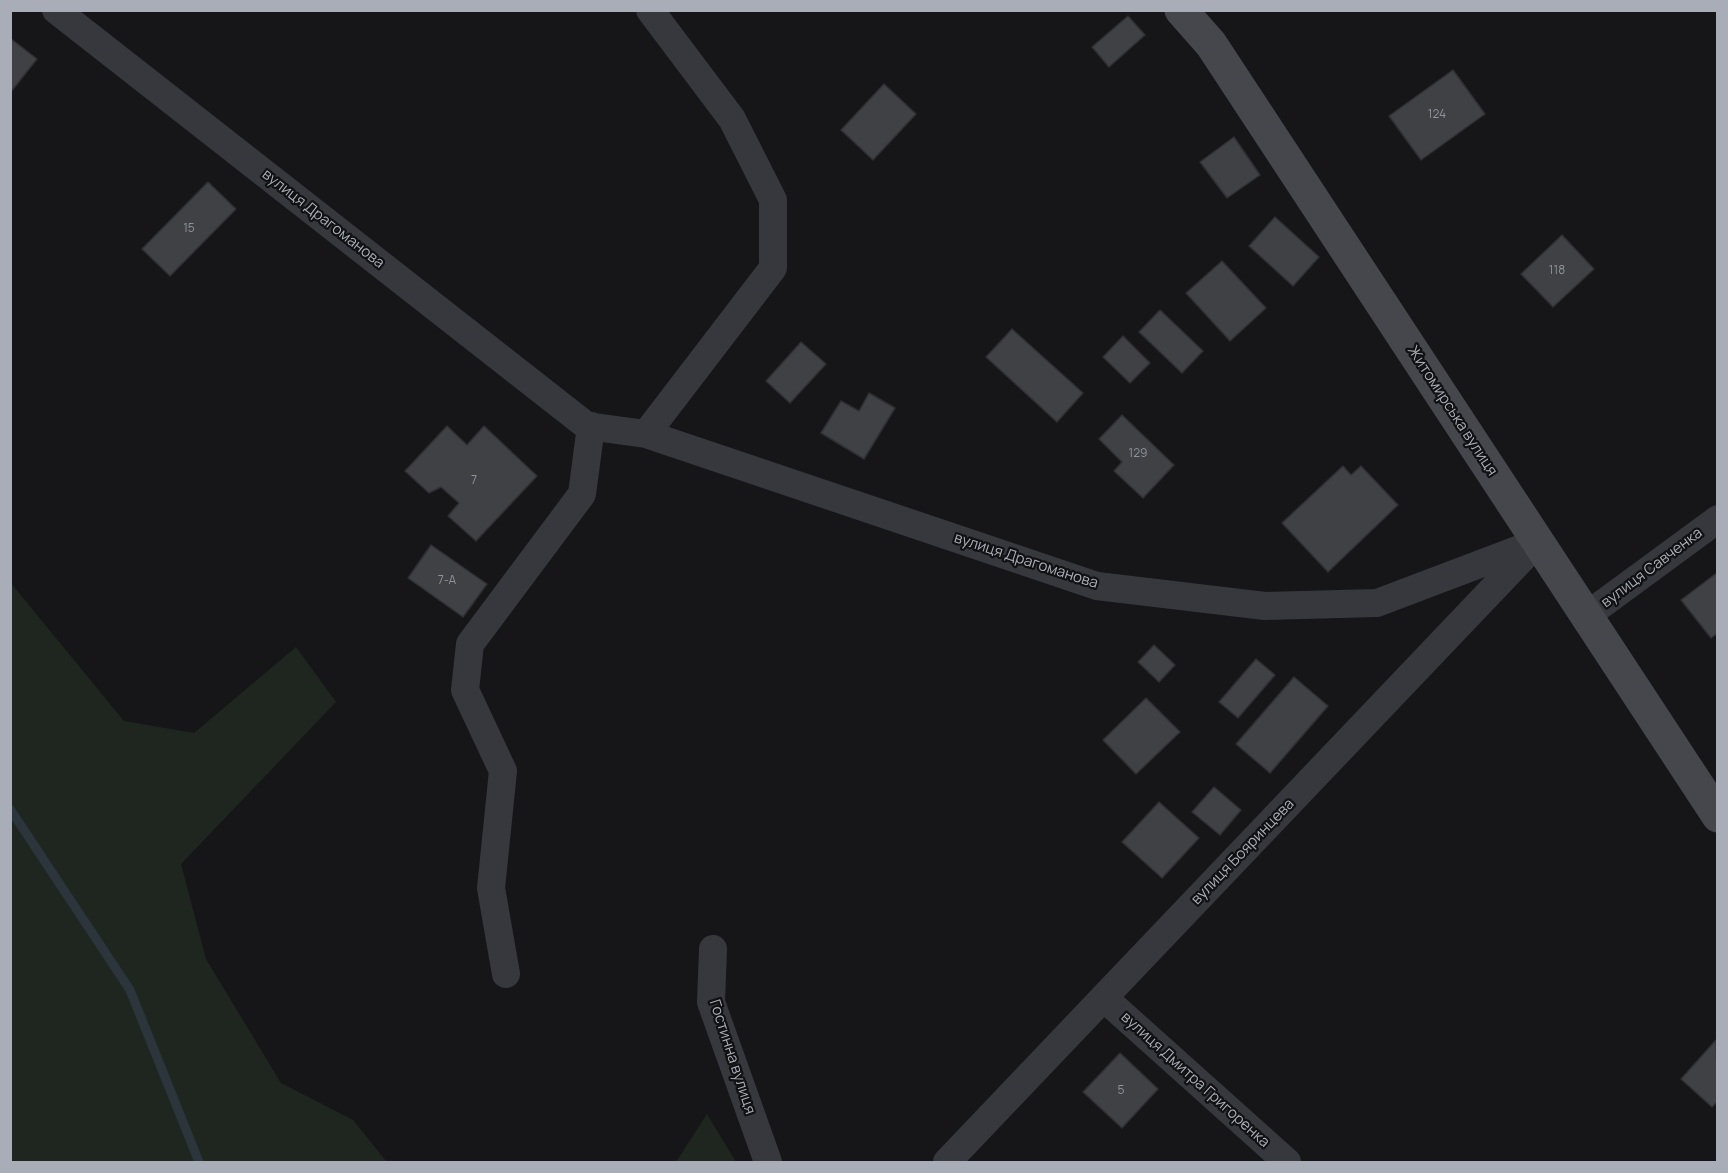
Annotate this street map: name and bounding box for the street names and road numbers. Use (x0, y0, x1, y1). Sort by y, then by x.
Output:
street label: вулиця Драгоманова (258, 166, 388, 272)
street label: Житомирська вулиця (1403, 343, 1501, 479)
street label: вулиця Савченка (1598, 524, 1706, 612)
street label: вулиця Драгоманова (952, 529, 1100, 593)
street label: вулиця Бояринцева (1188, 795, 1298, 909)
street label: Гостинна вулиця (705, 997, 759, 1117)
street label: вулиця Дмитра Григоренка (1117, 1008, 1273, 1152)

